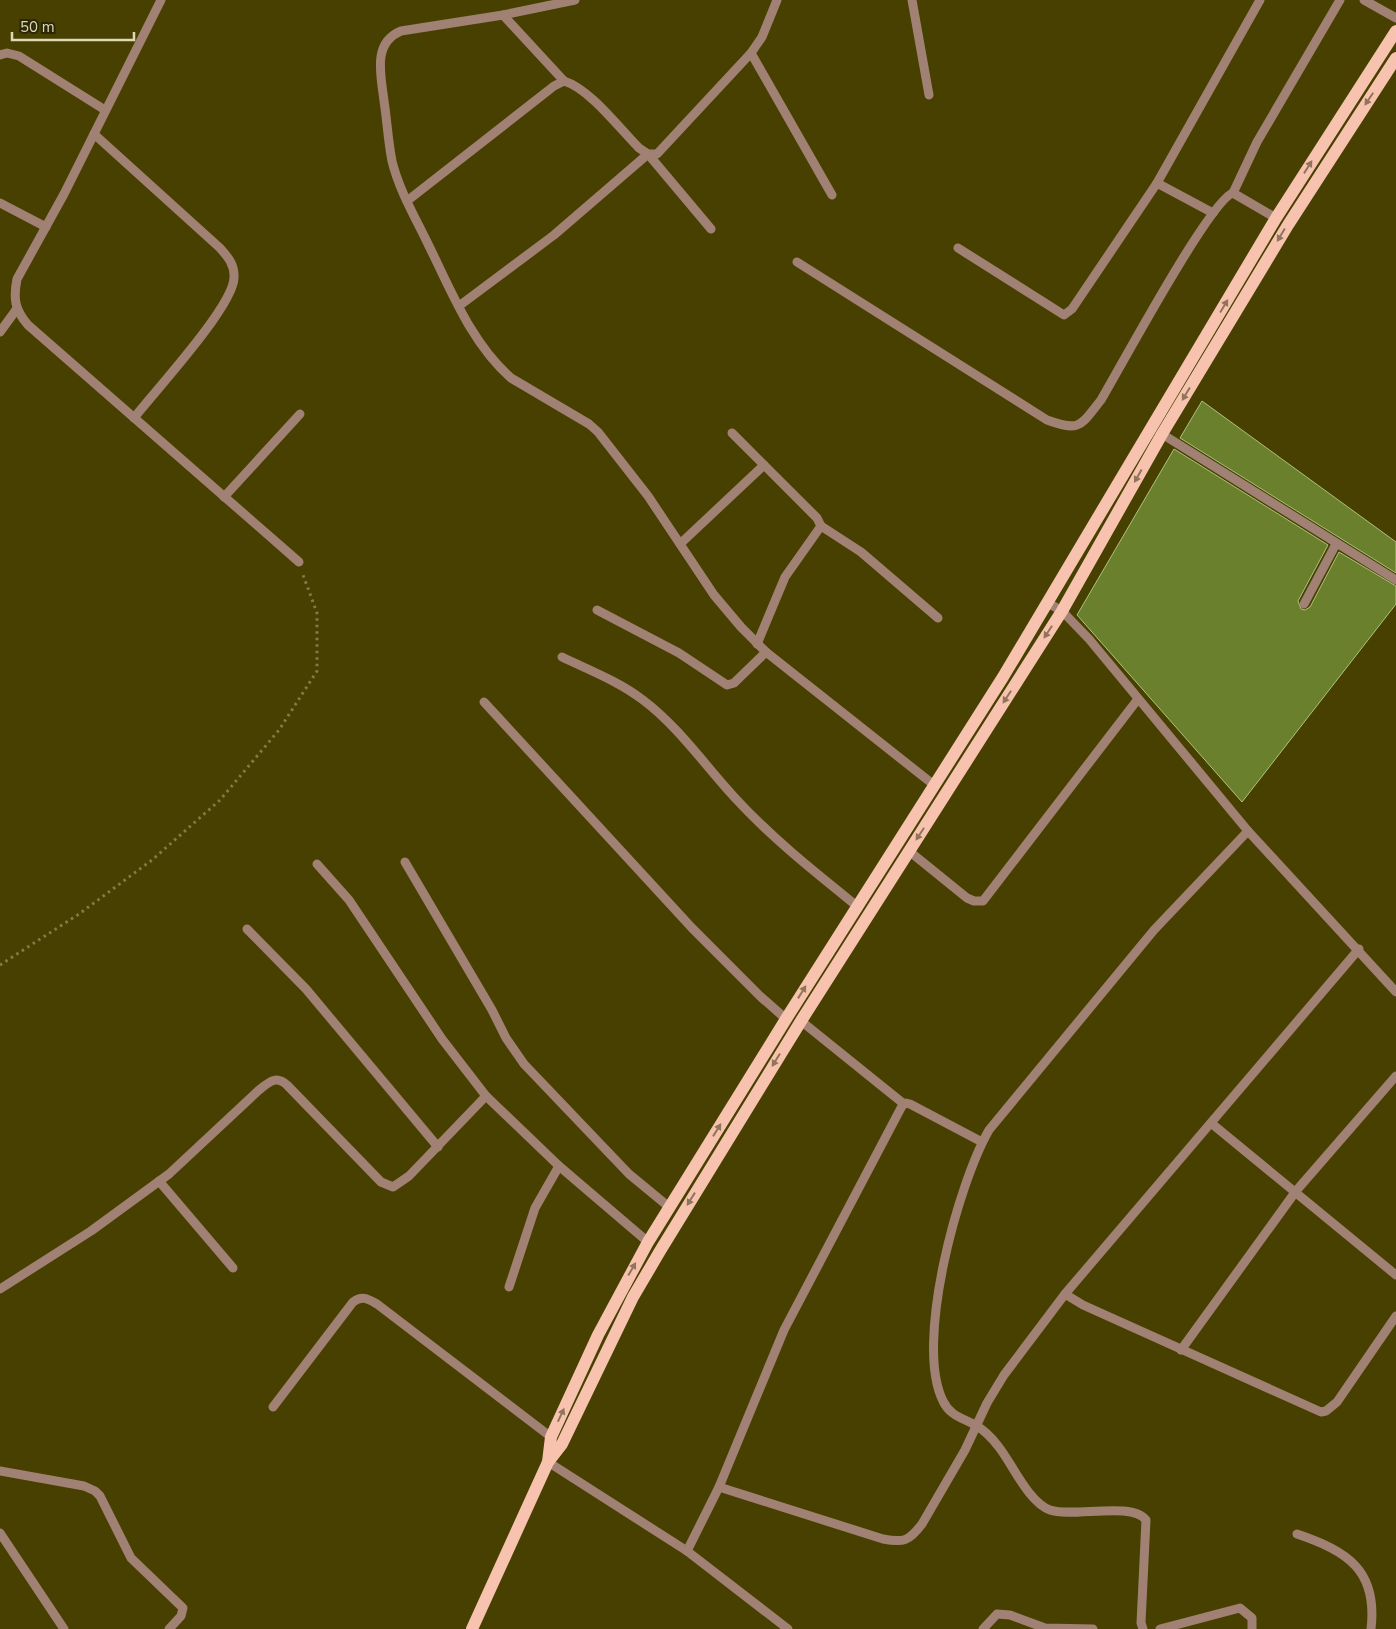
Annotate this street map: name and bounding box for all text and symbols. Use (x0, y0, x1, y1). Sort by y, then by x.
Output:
scale bar (12, 10, 135, 42)
text: 50 m (20, 17, 55, 37)
one-way arrow (1364, 92, 1374, 105)
one-way arrow (1304, 161, 1313, 174)
one-way arrow (1277, 229, 1286, 242)
one-way arrow (1219, 299, 1228, 312)
one-way arrow (1181, 388, 1190, 401)
one-way arrow (1133, 470, 1142, 483)
one-way arrow (1043, 625, 1053, 639)
one-way arrow (1002, 691, 1012, 704)
one-way arrow (915, 828, 924, 841)
one-way arrow (798, 986, 807, 999)
one-way arrow (772, 1054, 781, 1067)
one-way arrow (712, 1124, 721, 1137)
one-way arrow (687, 1192, 696, 1205)
one-way arrow (628, 1262, 636, 1277)
one-way arrow (557, 1408, 565, 1422)

